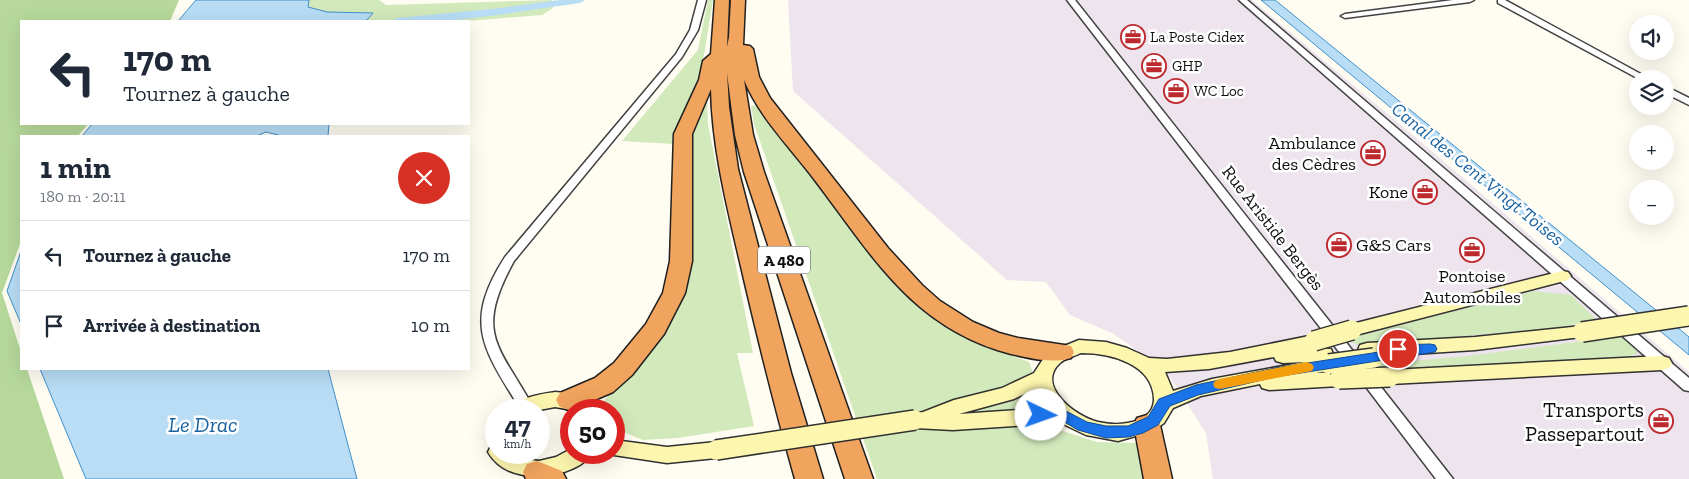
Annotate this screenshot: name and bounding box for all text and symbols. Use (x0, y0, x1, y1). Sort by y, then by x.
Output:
map controls (1629, 15, 1674, 225)
button: sound (1629, 15, 1674, 60)
office icon: La Poste Cidex (1120, 24, 1146, 50)
place label: La Poste Cidex (1150, 28, 1244, 46)
text: 170 m (123, 38, 211, 80)
icon: left (40, 40, 105, 105)
office icon: GHP (1141, 53, 1167, 79)
place label: GHP (1172, 57, 1203, 75)
button: layers (1629, 70, 1674, 115)
office icon: WC Loc (1163, 78, 1189, 104)
text: Tournez à gauche (123, 80, 290, 107)
place label: WC Loc (1194, 82, 1244, 100)
water label: Canal des Cent Vingt Toises (1387, 97, 1569, 251)
button: + (1629, 125, 1674, 170)
place label: Ambulance des Cèdres (1269, 132, 1356, 175)
office icon: Ambulance des Cèdres (1360, 140, 1386, 166)
text: 1 min (40, 150, 111, 186)
button: close (398, 152, 450, 204)
street label: Rue Aristide Bergès (1217, 161, 1329, 295)
office icon: Kone (1412, 179, 1438, 205)
button: − (1629, 180, 1674, 225)
place label: Kone (1369, 181, 1408, 203)
text: 180 m · 20:11 (40, 187, 126, 206)
office icon: G&S Cars (1326, 232, 1352, 258)
place label: G&S Cars (1356, 234, 1431, 256)
office icon: Pontoise Automobiles (1459, 237, 1485, 263)
icon: left (40, 242, 68, 270)
text: Tournez à gauche (83, 244, 231, 267)
text: 170 m (402, 244, 450, 267)
road number: A 480 (758, 246, 810, 274)
place label: Pontoise Automobiles (1423, 265, 1521, 308)
icon: arrive (40, 312, 68, 340)
text: Arrivée à destination (83, 314, 260, 337)
text: 10 m (411, 314, 450, 337)
pin (1377, 328, 1419, 370)
icon: arrive (1384, 335, 1412, 363)
position arrow (1014, 388, 1066, 440)
place label: Transports Passepartout (1525, 397, 1644, 446)
speed limit sign: 50 (560, 399, 625, 464)
office icon: Transports Passepartout (1648, 408, 1674, 434)
text: 47 (504, 410, 531, 440)
water label: Le Drac (168, 411, 238, 438)
text: km/h (504, 437, 531, 451)

